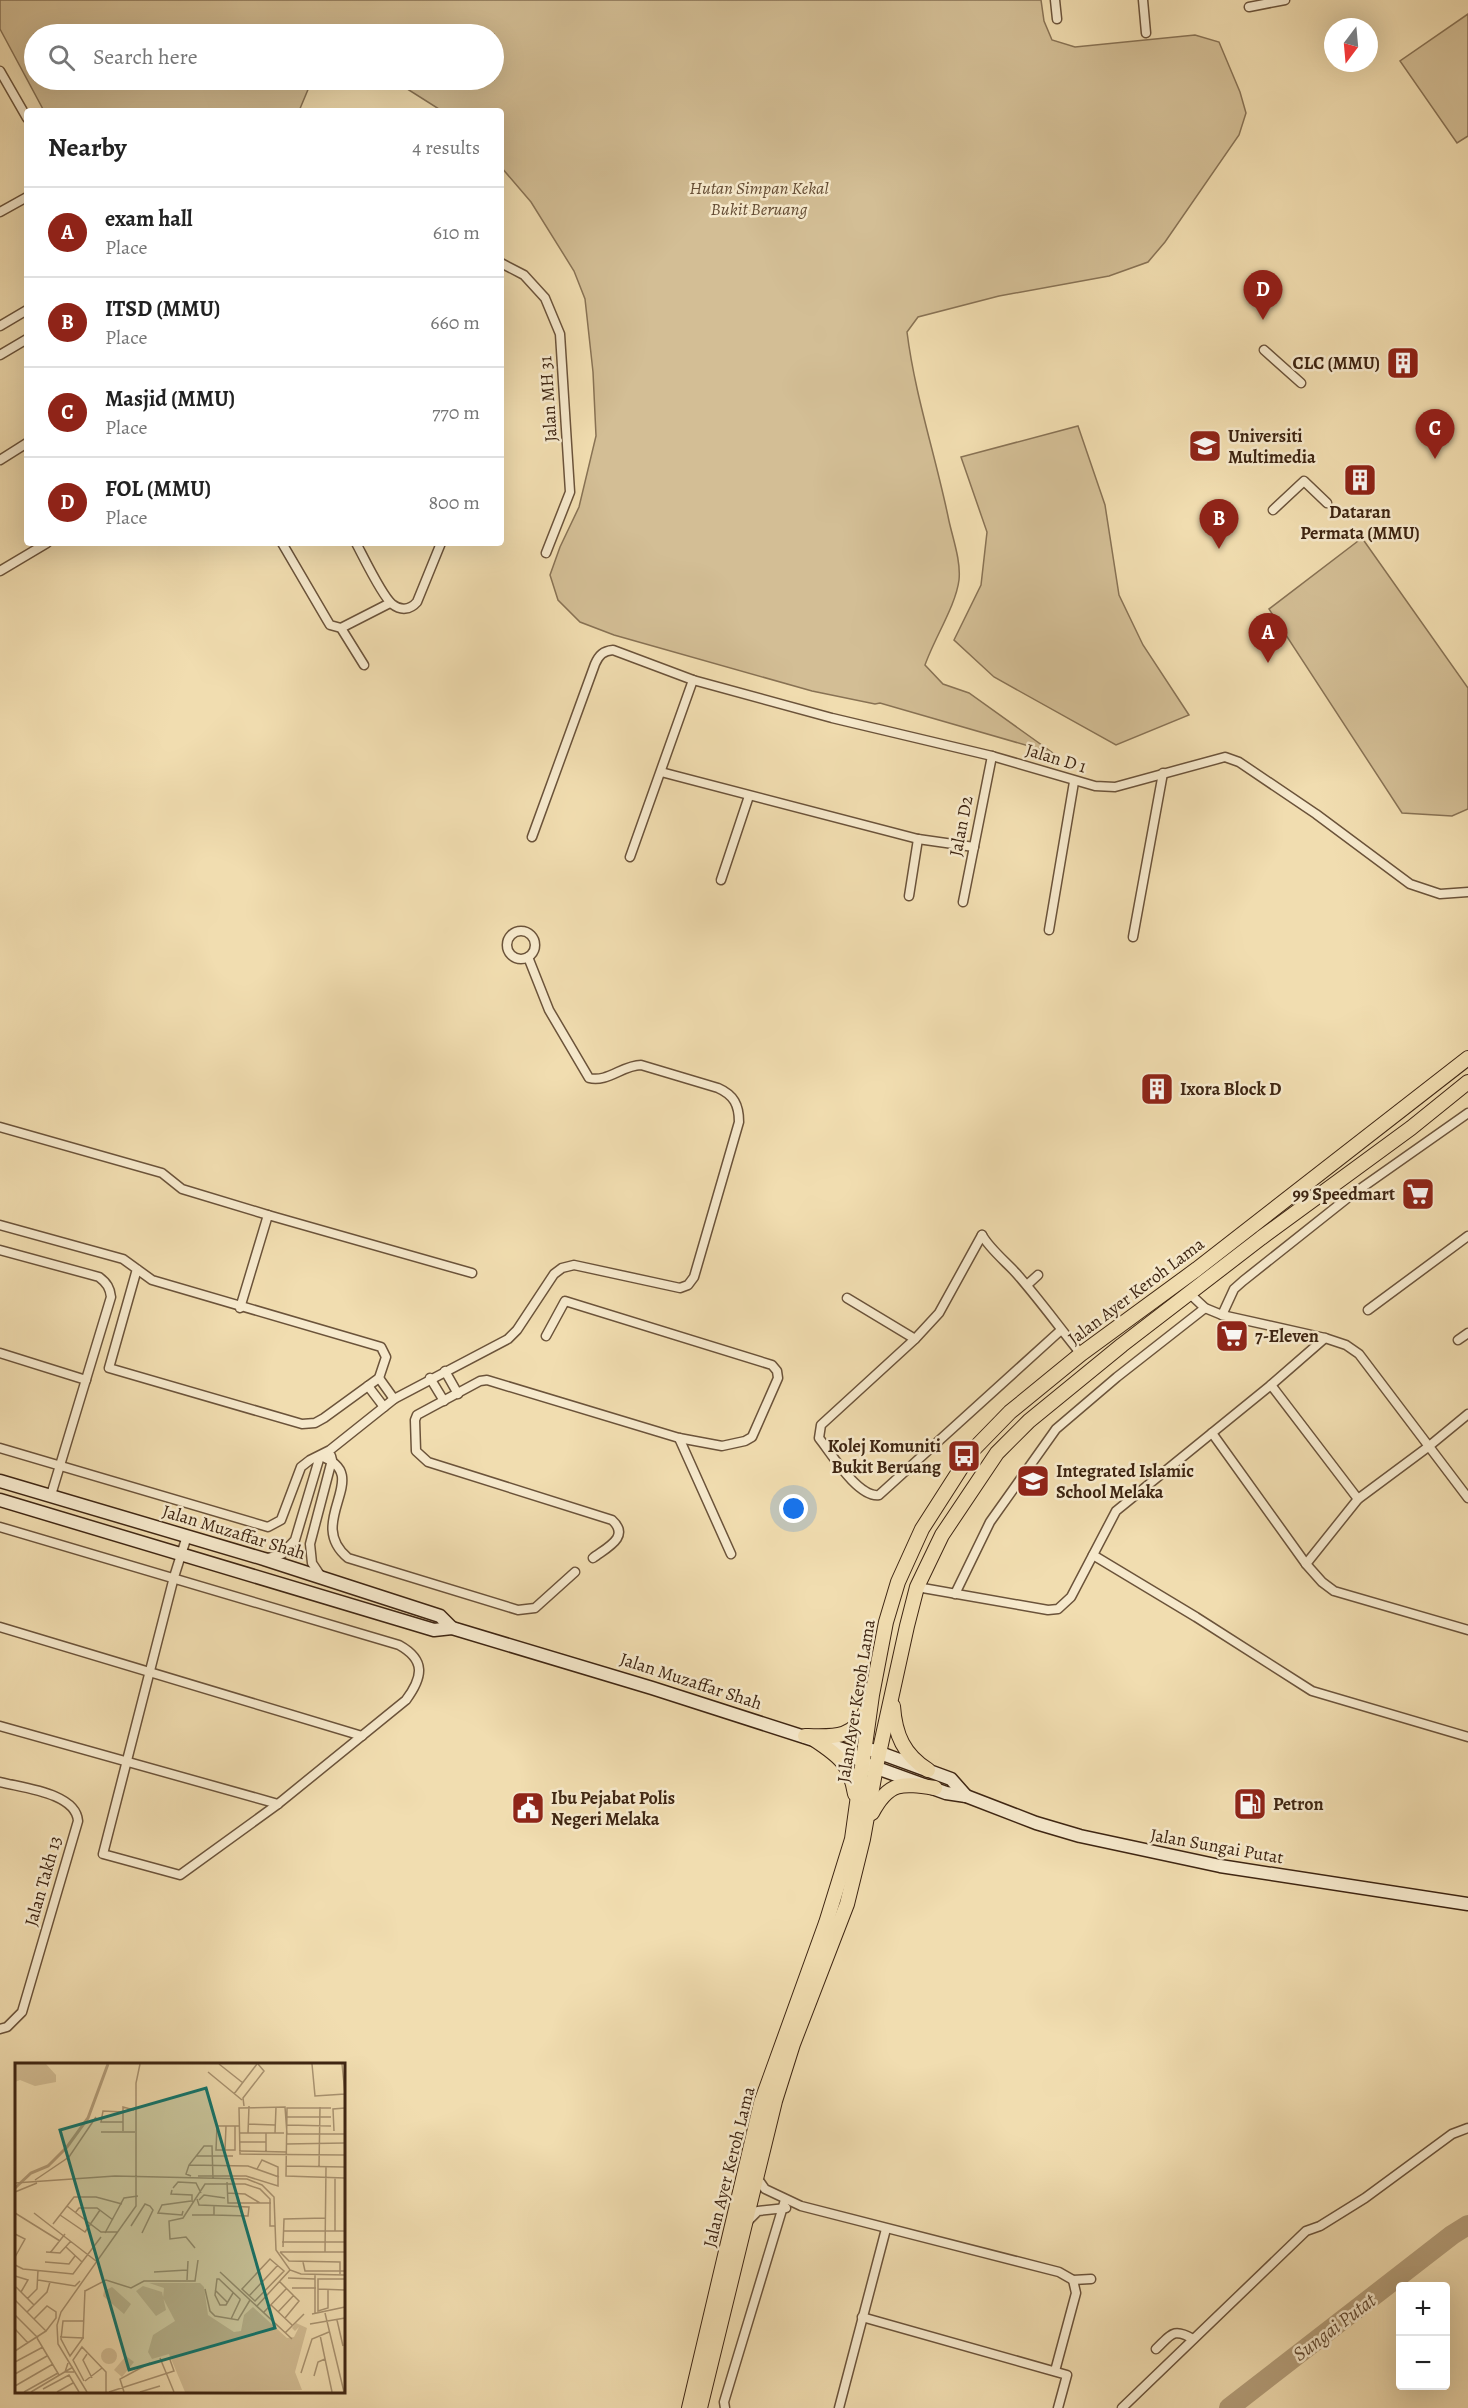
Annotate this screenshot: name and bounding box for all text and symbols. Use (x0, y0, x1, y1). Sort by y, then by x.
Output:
north arrow (1324, 18, 1378, 72)
search box (24, 24, 504, 90)
icon: search (45, 41, 78, 74)
text: Search here (93, 42, 198, 72)
text: Nearby (48, 130, 127, 165)
text: 4 results (412, 134, 480, 161)
park label: Hutan Simpan Kekal Bukit Beruang (689, 176, 829, 221)
text: exam hall (105, 204, 193, 234)
text: A (61, 219, 74, 246)
text: 610 m (433, 219, 480, 246)
text: Place (105, 234, 147, 261)
pin: D (1244, 270, 1282, 320)
text: ITSD (MMU) (105, 294, 220, 324)
text: B (61, 309, 74, 336)
text: 660 m (430, 309, 480, 336)
text: Place (105, 324, 147, 351)
building icon: CLC (MMU) (1385, 345, 1421, 381)
place label: CLC (MMU) (1293, 351, 1380, 375)
street label: Jalan MH 31 (533, 355, 563, 443)
text: Masjid (MMU) (105, 384, 235, 414)
text: C (61, 399, 74, 426)
text: 770 m (432, 399, 480, 426)
pin: C (1416, 410, 1454, 459)
text: Place (105, 414, 147, 441)
place label: Universiti Multimedia (1228, 424, 1316, 469)
school or university icon: Universiti Multimedia (1187, 428, 1223, 464)
building icon: Dataran Permata (MMU) (1342, 462, 1378, 498)
text: FOL (MMU) (105, 474, 211, 504)
text: D (61, 489, 74, 516)
text: 800 m (428, 489, 480, 516)
pin: B (1200, 500, 1238, 549)
place label: Dataran Permata (MMU) (1300, 500, 1420, 545)
text: Place (105, 504, 147, 531)
pin: A (1248, 614, 1288, 663)
street label: Jalan D 1 (1023, 737, 1089, 779)
street label: Jalan D2 (943, 793, 979, 858)
building icon: Ixora Block D (1139, 1071, 1175, 1107)
place label: Ixora Block D (1180, 1077, 1281, 1101)
supermarket icon: 99 Speedmart (1400, 1176, 1436, 1212)
place label: 99 Speedmart (1292, 1182, 1395, 1206)
street label: Jalan Ayer Keroh Lama (1063, 1231, 1210, 1350)
supermarket icon: 7-Eleven (1214, 1318, 1250, 1354)
place label: 7-Eleven (1255, 1324, 1319, 1348)
place label: Kolej Komuniti Bukit Beruang (827, 1434, 942, 1479)
bus stop icon: Kolej Komuniti Bukit Beruang (946, 1438, 982, 1474)
place label: Integrated Islamic School Melaka (1056, 1459, 1194, 1504)
school or university icon: Integrated Islamic School Melaka (1015, 1463, 1051, 1499)
your location (779, 1494, 808, 1523)
street label: Jalan Muzaffar Shah (160, 1499, 309, 1565)
street label: Jalan Ayer Keroh Lama (831, 1617, 881, 1784)
street label: Jalan Muzaffar Shah (617, 1647, 766, 1715)
place label: Ibu Pejabat Polis Negeri Melaka (551, 1786, 675, 1831)
fuel station icon: Petron (1232, 1786, 1268, 1822)
public building icon: Ibu Pejabat Polis Negeri Melaka (510, 1790, 546, 1826)
place label: Petron (1273, 1792, 1324, 1816)
street label: Jalan Sungai Putat (1149, 1822, 1286, 1870)
street label: Jalan Takh 13 (19, 1833, 67, 1929)
inset map (15, 2063, 345, 2393)
street label: Jalan Ayer Keroh Lama (697, 2083, 761, 2250)
map controls (1396, 2282, 1450, 2390)
button: + (1396, 2282, 1450, 2336)
water label: Sungai Putat (1287, 2287, 1382, 2367)
button: − (1396, 2336, 1450, 2390)

